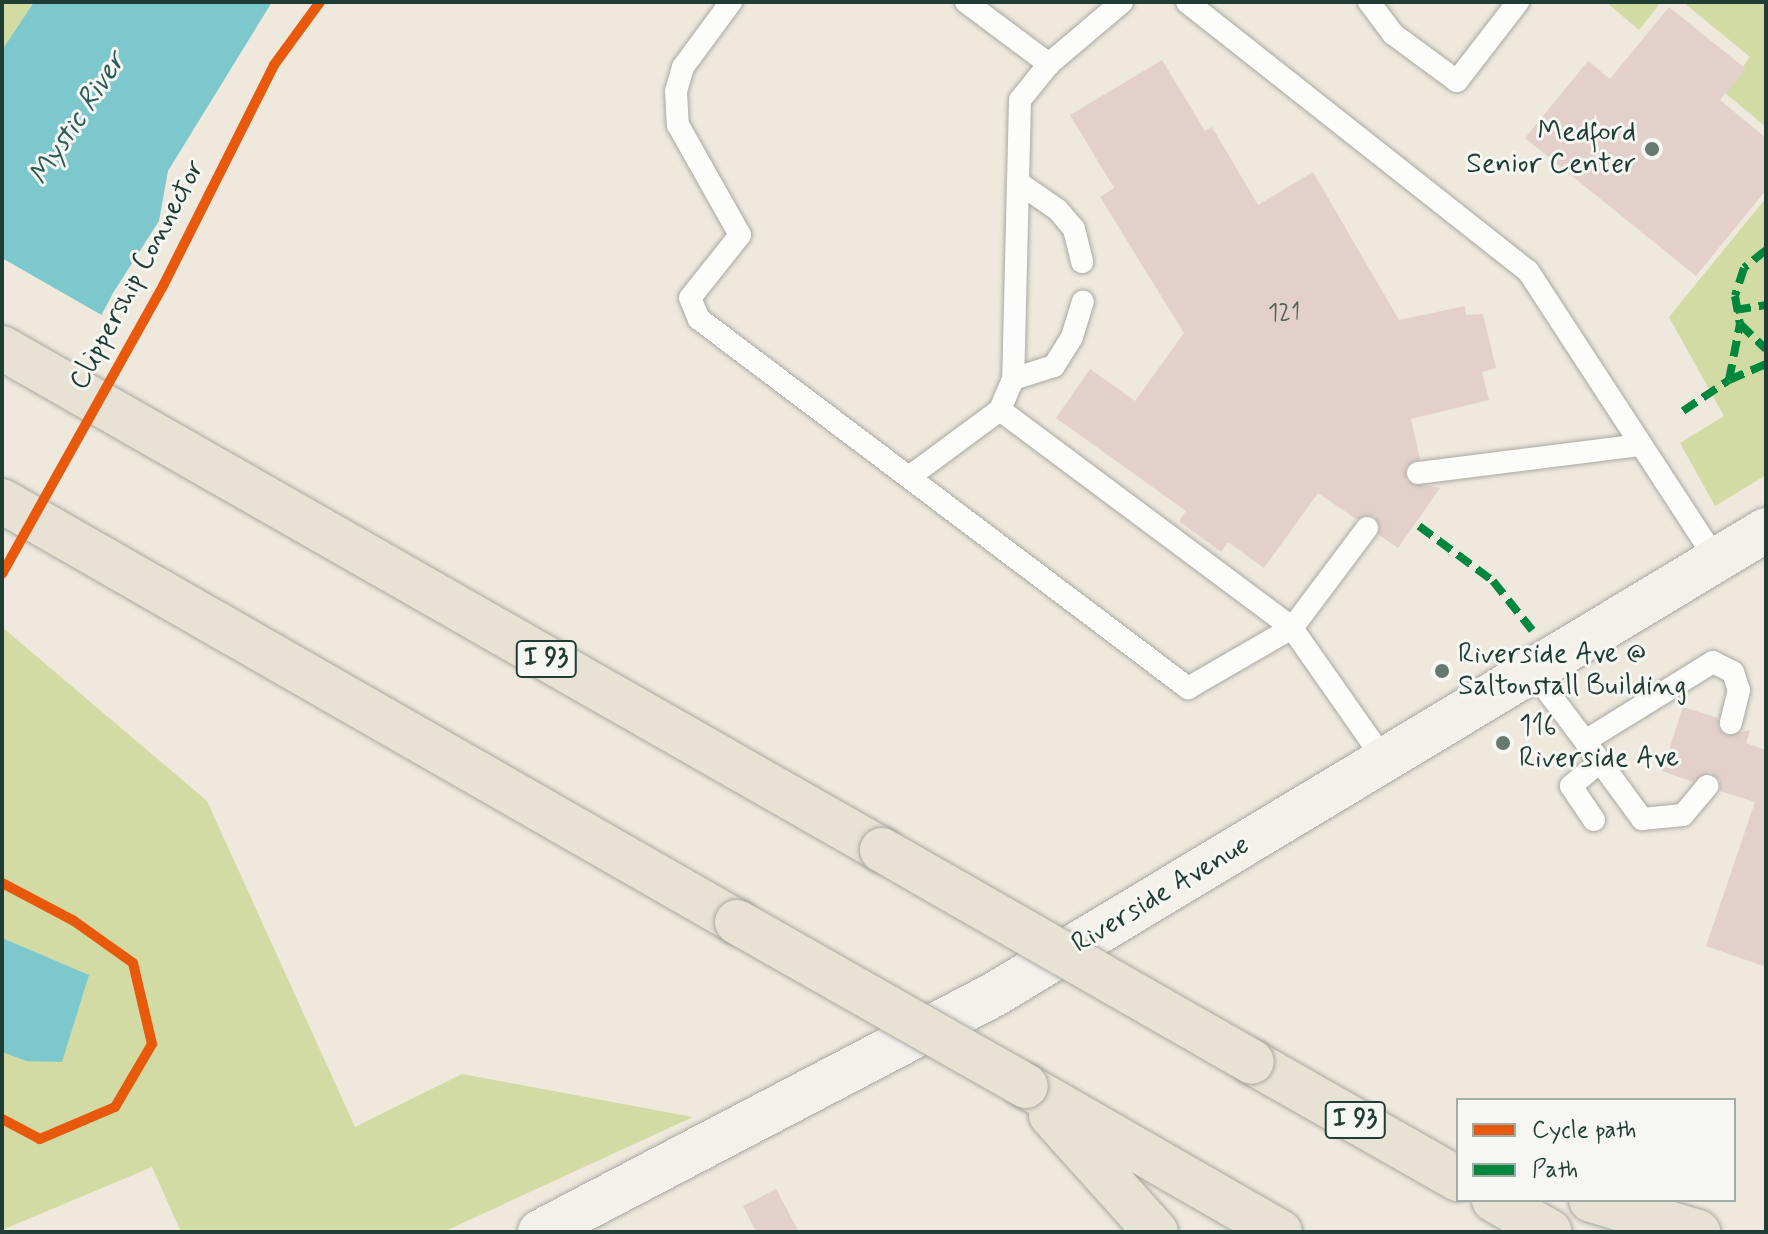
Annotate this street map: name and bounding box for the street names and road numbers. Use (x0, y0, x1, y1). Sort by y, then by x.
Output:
street label: Clippership Connector (62, 152, 214, 398)
road number: I 93 (514, 637, 578, 681)
street label: Riverside Avenue (1065, 828, 1257, 962)
road number: I 93 (1323, 1098, 1387, 1142)

